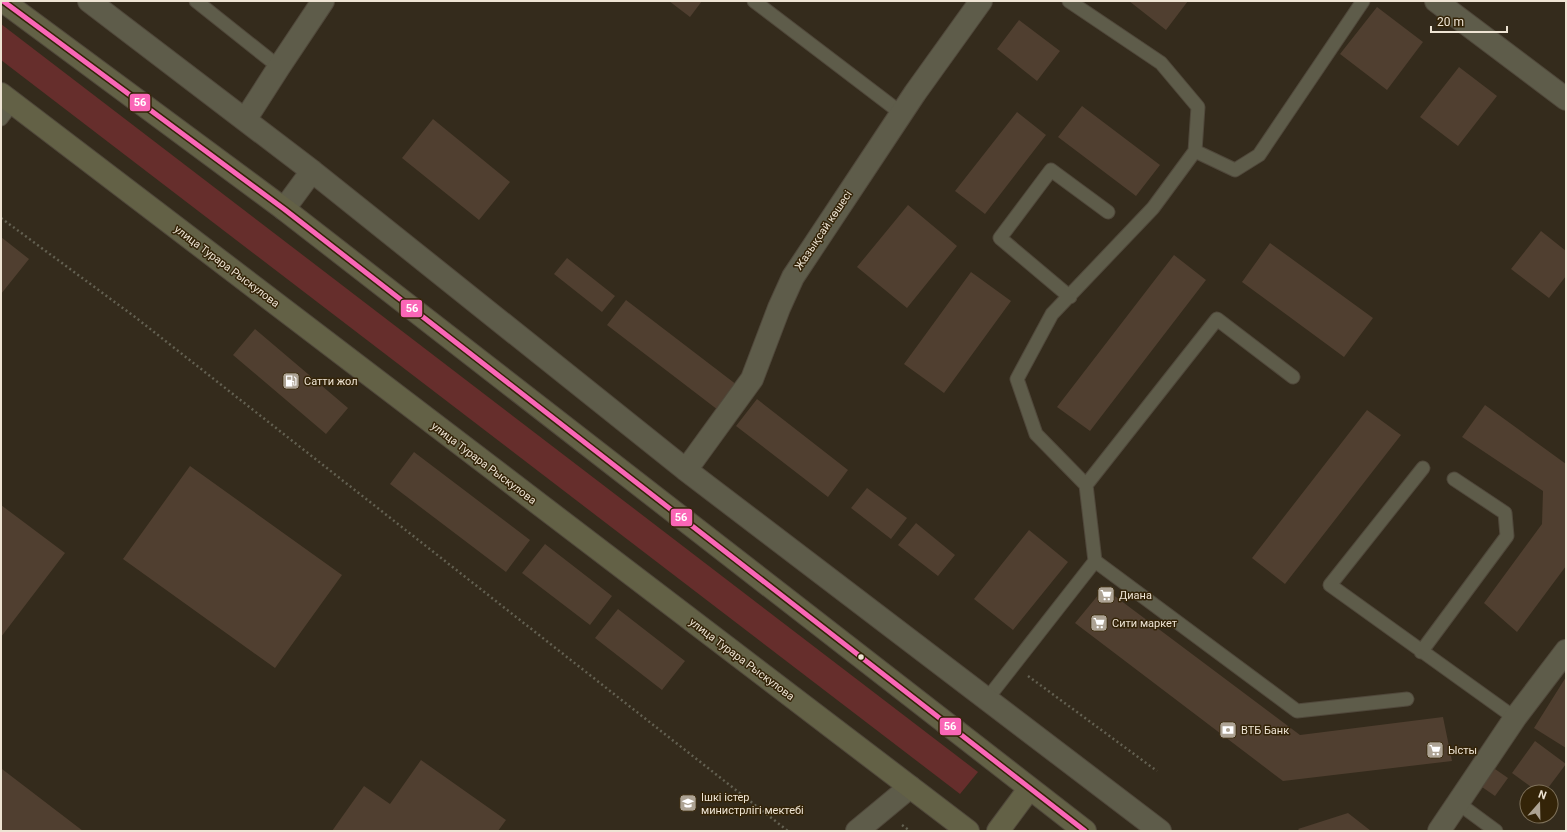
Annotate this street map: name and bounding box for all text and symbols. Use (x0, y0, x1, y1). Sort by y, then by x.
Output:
scale bar (1431, 8, 1507, 34)
text: 20 m (1437, 15, 1464, 29)
line badge: 56 (129, 93, 151, 112)
text: 56 (134, 96, 146, 109)
street label: Жазықсай көшесі (792, 188, 855, 272)
street label: улица Турара Рыскулова (172, 223, 282, 310)
line badge: 56 (400, 299, 423, 318)
text: 56 (406, 302, 418, 315)
fuel station icon: Сатти жол (281, 371, 301, 391)
place label: Сатти жол (304, 375, 358, 388)
street label: улица Турара Рыскулова (429, 420, 539, 507)
line badge: 56 (670, 508, 693, 527)
text: 56 (675, 511, 687, 524)
supermarket icon: Диана (1096, 585, 1116, 605)
place label: Диана (1119, 589, 1152, 602)
supermarket icon: Сити маркет (1089, 613, 1109, 633)
street label: улица Турара Рыскулова (687, 616, 797, 703)
place label: Сити маркет (1112, 617, 1178, 630)
unlabelled marker (856, 652, 866, 662)
line badge: 56 (939, 717, 962, 736)
text: 56 (944, 720, 956, 733)
bank icon: ВТБ Банк (1218, 720, 1238, 740)
place label: ВТБ Банк (1241, 724, 1289, 737)
supermarket icon: Ысты (1425, 740, 1445, 760)
place label: Ысты (1448, 744, 1477, 757)
north arrow (1519, 784, 1559, 824)
text: N (1536, 788, 1548, 803)
place label: Ішкі істер министрлігі мектебі (701, 791, 804, 817)
school or university icon: Ішкі істер министрлігі мектебі (678, 793, 698, 813)

